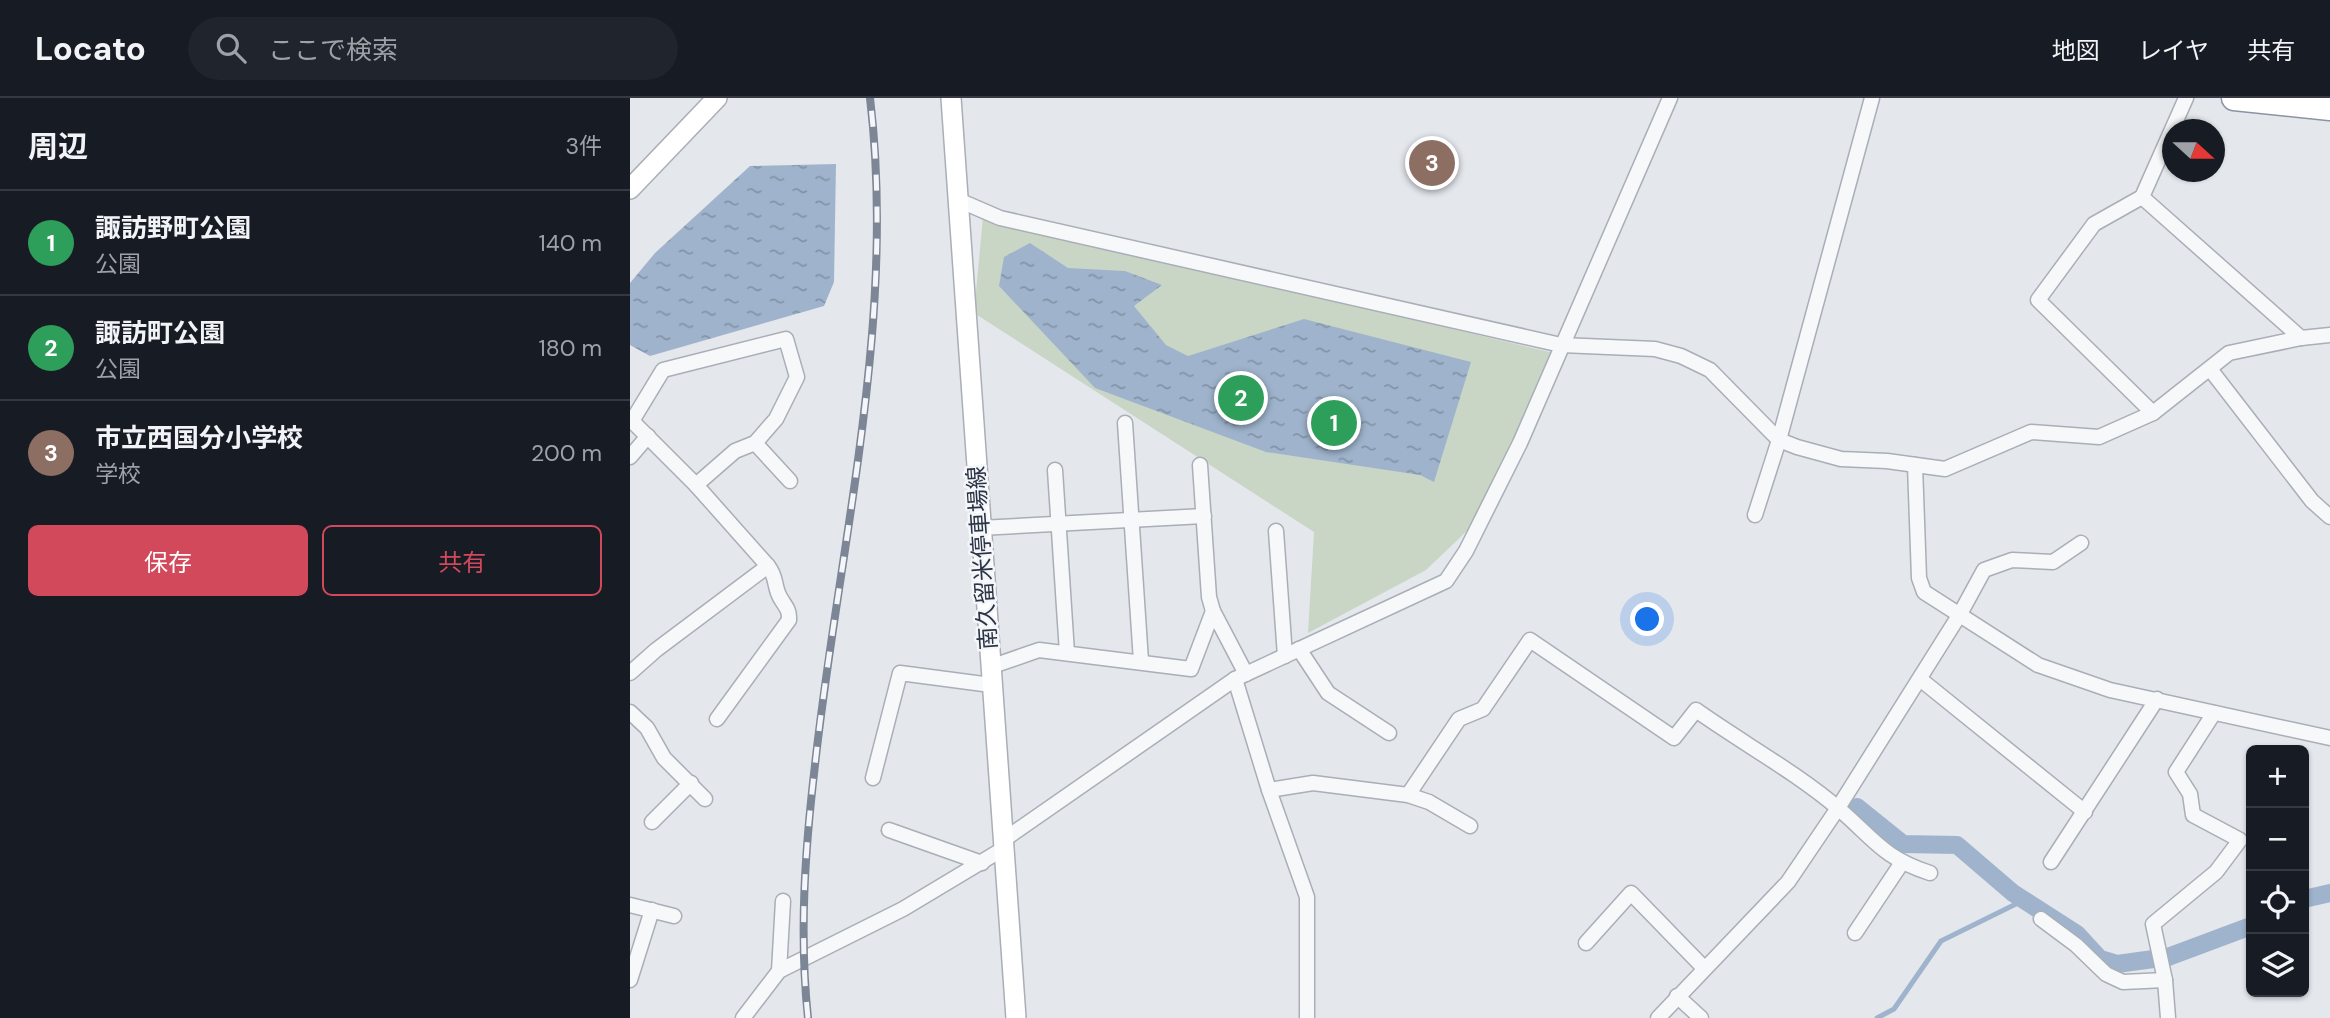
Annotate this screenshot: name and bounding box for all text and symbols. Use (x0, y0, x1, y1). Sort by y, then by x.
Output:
search box (188, 17, 678, 80)
text: Locato (35, 27, 146, 70)
icon: search (212, 29, 250, 67)
text: ここで検索 (268, 33, 398, 67)
text: 地図 (2052, 35, 2100, 66)
text: レイヤ (2138, 35, 2209, 66)
text: 共有 (2247, 35, 2295, 66)
north arrow (2162, 119, 2225, 182)
text: 周辺 (28, 127, 88, 166)
text: 3件 (565, 131, 602, 161)
pin: 3 (1409, 137, 1455, 189)
text: 諏訪野町公園 (95, 211, 251, 245)
text: 1 (47, 228, 55, 258)
text: 140 m (539, 228, 602, 258)
text: 公園 (95, 249, 141, 279)
text: 諏訪町公園 (95, 316, 225, 350)
text: 2 (44, 333, 58, 363)
text: 180 m (538, 333, 602, 363)
text: 公園 (95, 354, 141, 384)
pin: 2 (1218, 372, 1264, 424)
pin: 1 (1311, 397, 1357, 449)
text: 市立西国分小学校 (95, 421, 303, 455)
text: 3 (44, 438, 58, 468)
text: 200 m (531, 438, 602, 468)
text: 学校 (95, 459, 141, 489)
street label: 南久留米停車場線 (961, 465, 1003, 651)
button: 保存 (28, 525, 308, 596)
button: 共有 (322, 525, 602, 596)
your location (1630, 602, 1664, 636)
map controls (2246, 745, 2309, 997)
button: + (2246, 745, 2309, 808)
button: − (2246, 808, 2309, 871)
button: locate (2246, 871, 2309, 934)
button: layers (2246, 934, 2309, 997)

